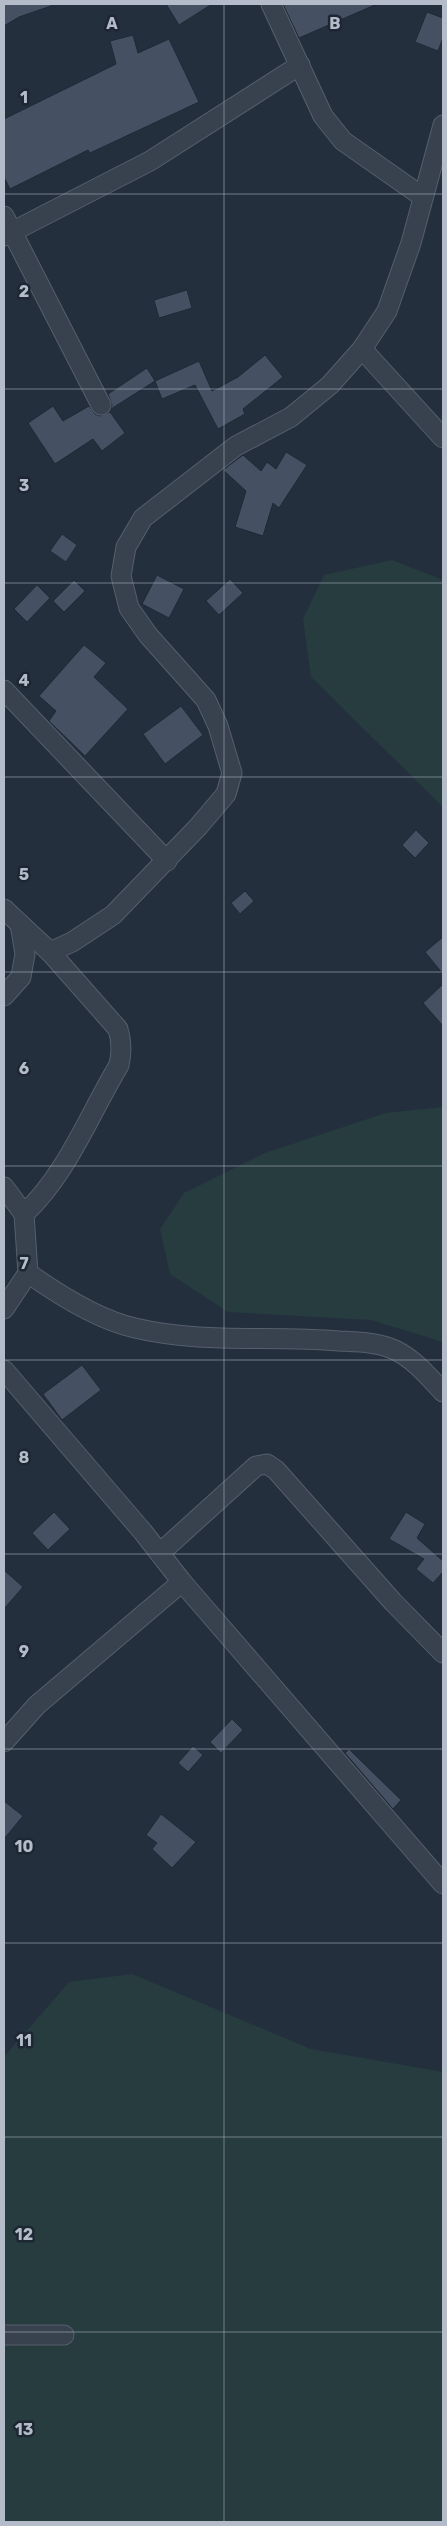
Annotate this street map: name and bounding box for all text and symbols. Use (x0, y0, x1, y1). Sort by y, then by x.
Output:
text: A (106, 14, 118, 33)
text: B (329, 14, 341, 33)
text: 1 (20, 88, 28, 107)
text: 2 (19, 282, 29, 301)
text: 3 (19, 476, 29, 495)
text: 4 (19, 671, 30, 690)
text: 5 (19, 865, 29, 884)
text: 6 (19, 1059, 29, 1078)
text: 7 (19, 1254, 29, 1273)
text: 8 (19, 1448, 30, 1467)
text: 9 (19, 1642, 29, 1661)
text: 10 (15, 1837, 34, 1856)
text: 11 (16, 2031, 32, 2050)
text: 12 (15, 2225, 33, 2244)
text: 13 (15, 2420, 33, 2439)

